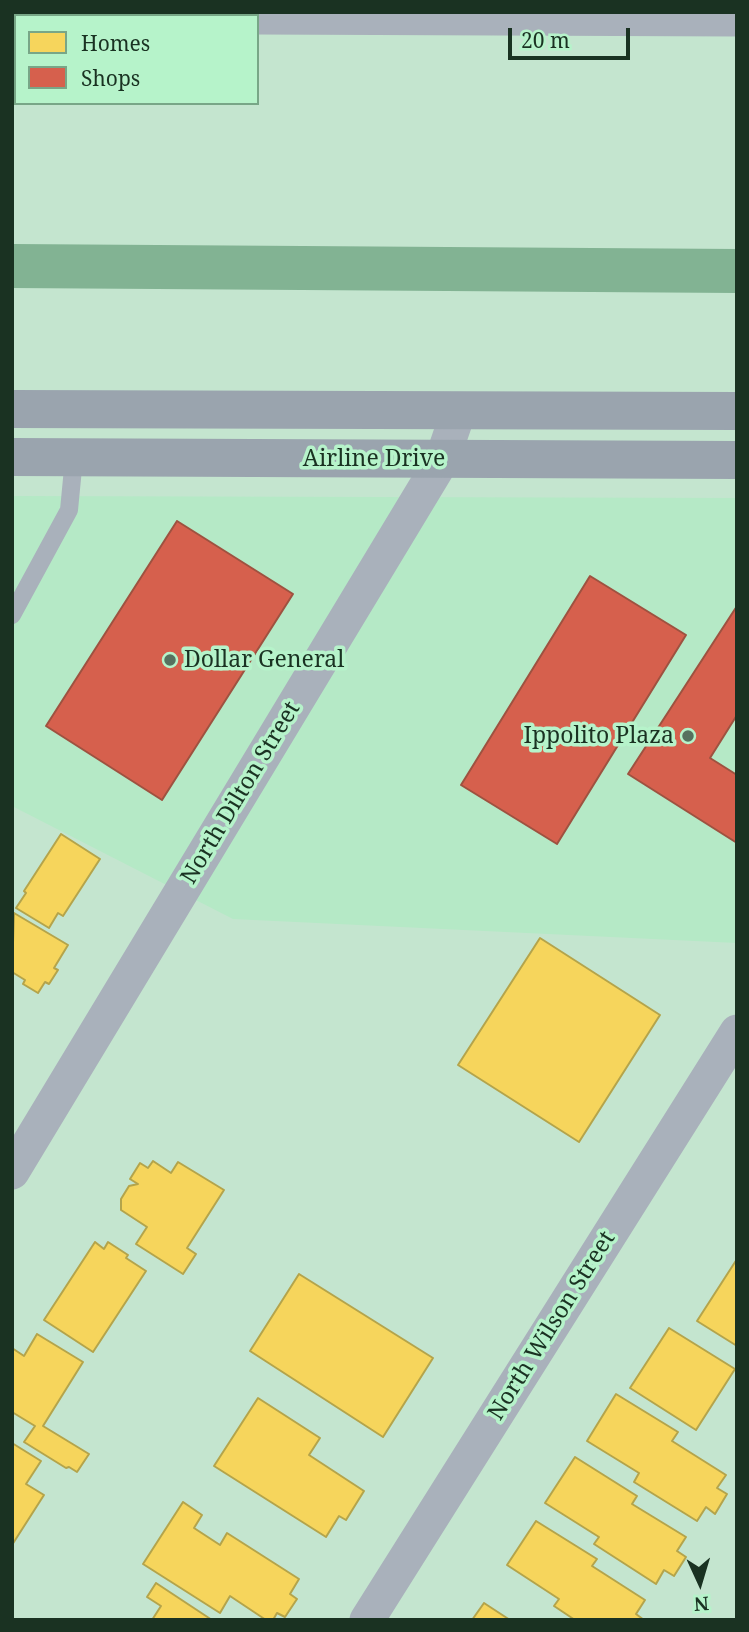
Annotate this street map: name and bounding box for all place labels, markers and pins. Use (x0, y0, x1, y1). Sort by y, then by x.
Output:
place label: Dollar General (184, 646, 344, 674)
marker: Dollar General (162, 652, 178, 668)
place label: Ippolito Plaza (524, 722, 674, 750)
marker: Ippolito Plaza (680, 728, 696, 744)

